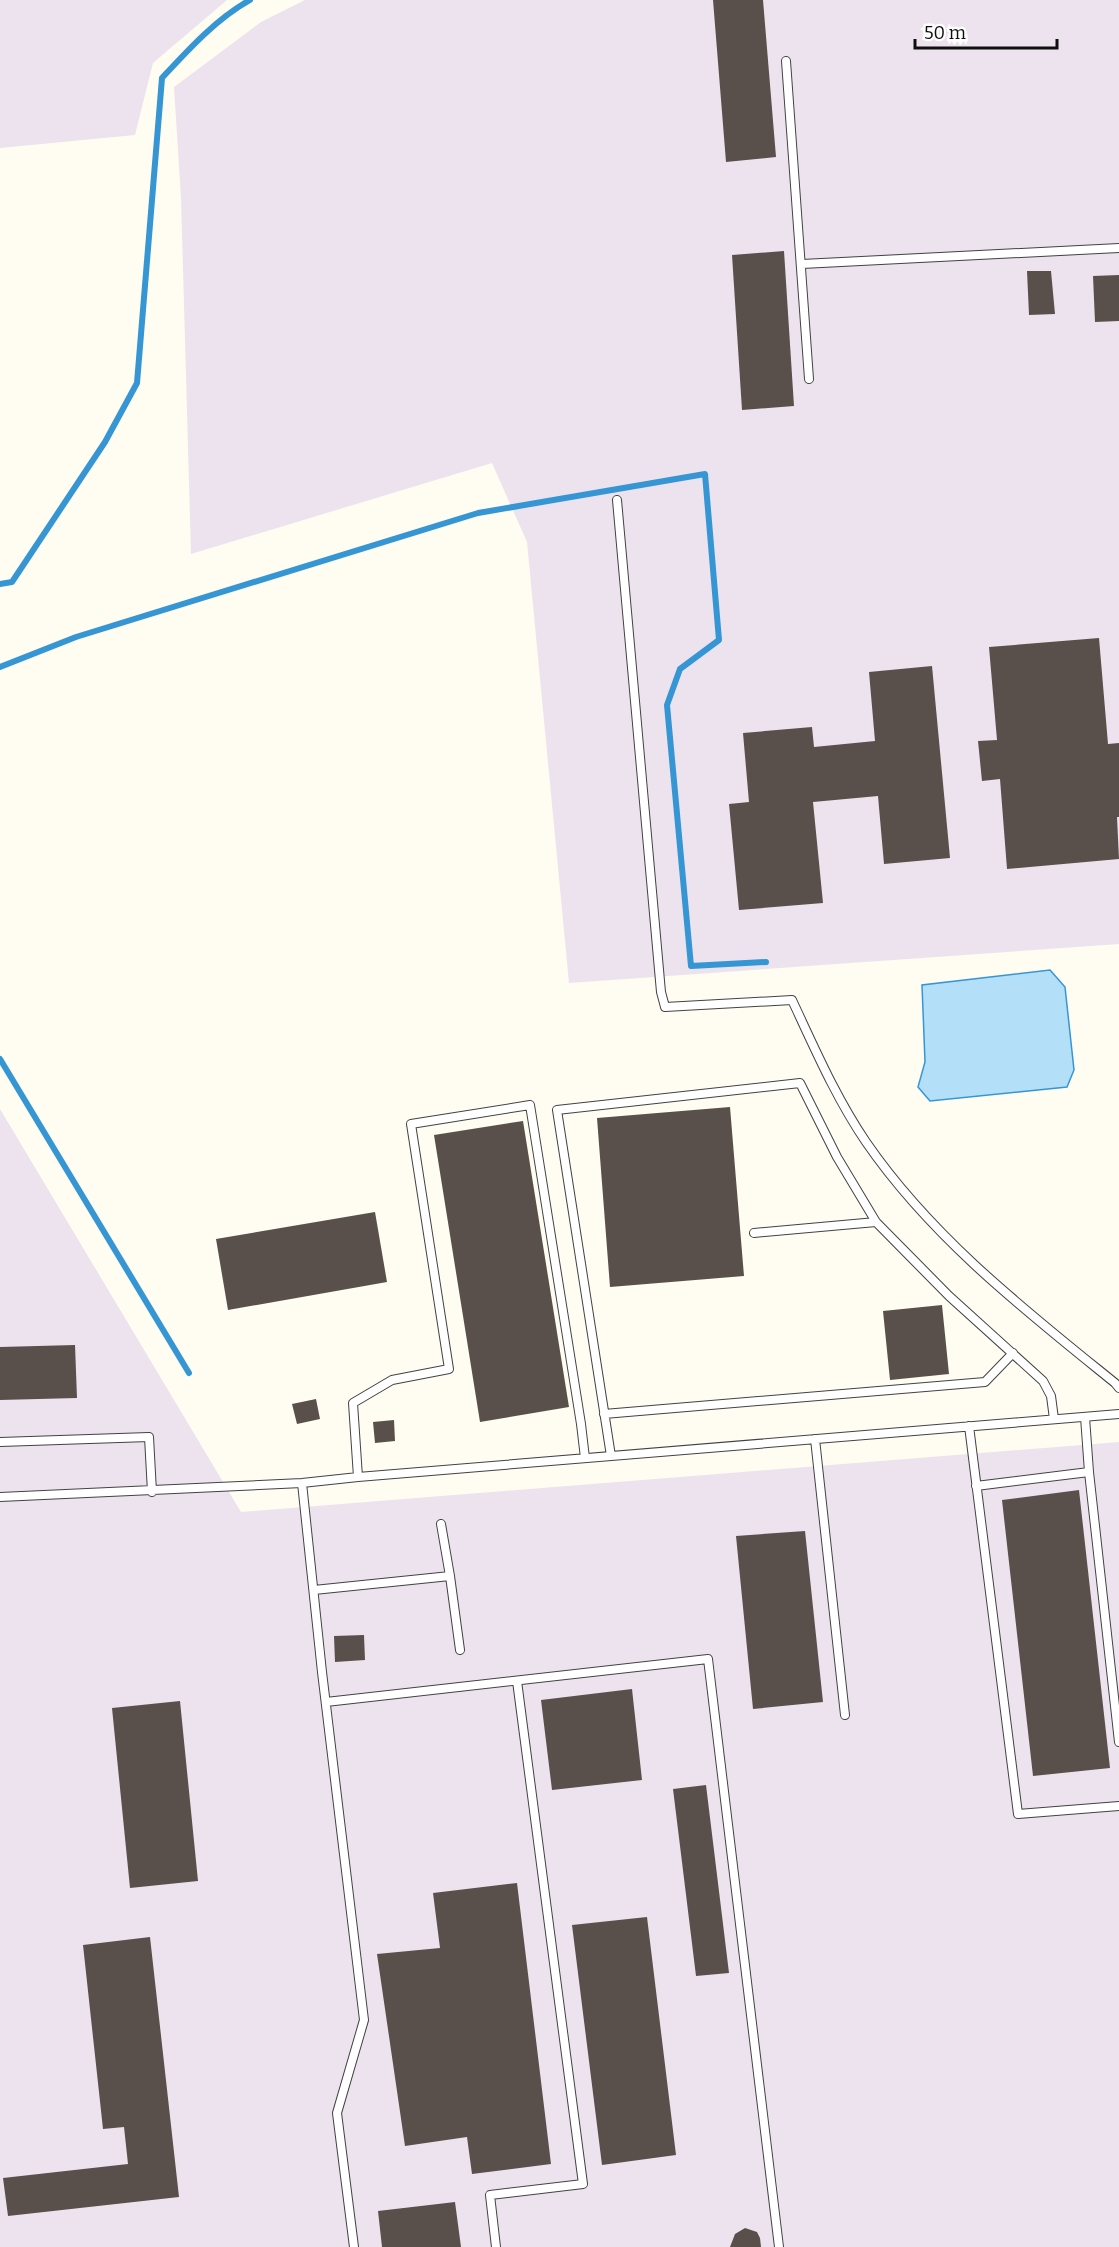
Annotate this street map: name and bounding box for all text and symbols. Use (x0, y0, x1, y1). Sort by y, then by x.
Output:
scale bar (915, 12, 1058, 50)
text: 50 m (924, 22, 966, 44)

